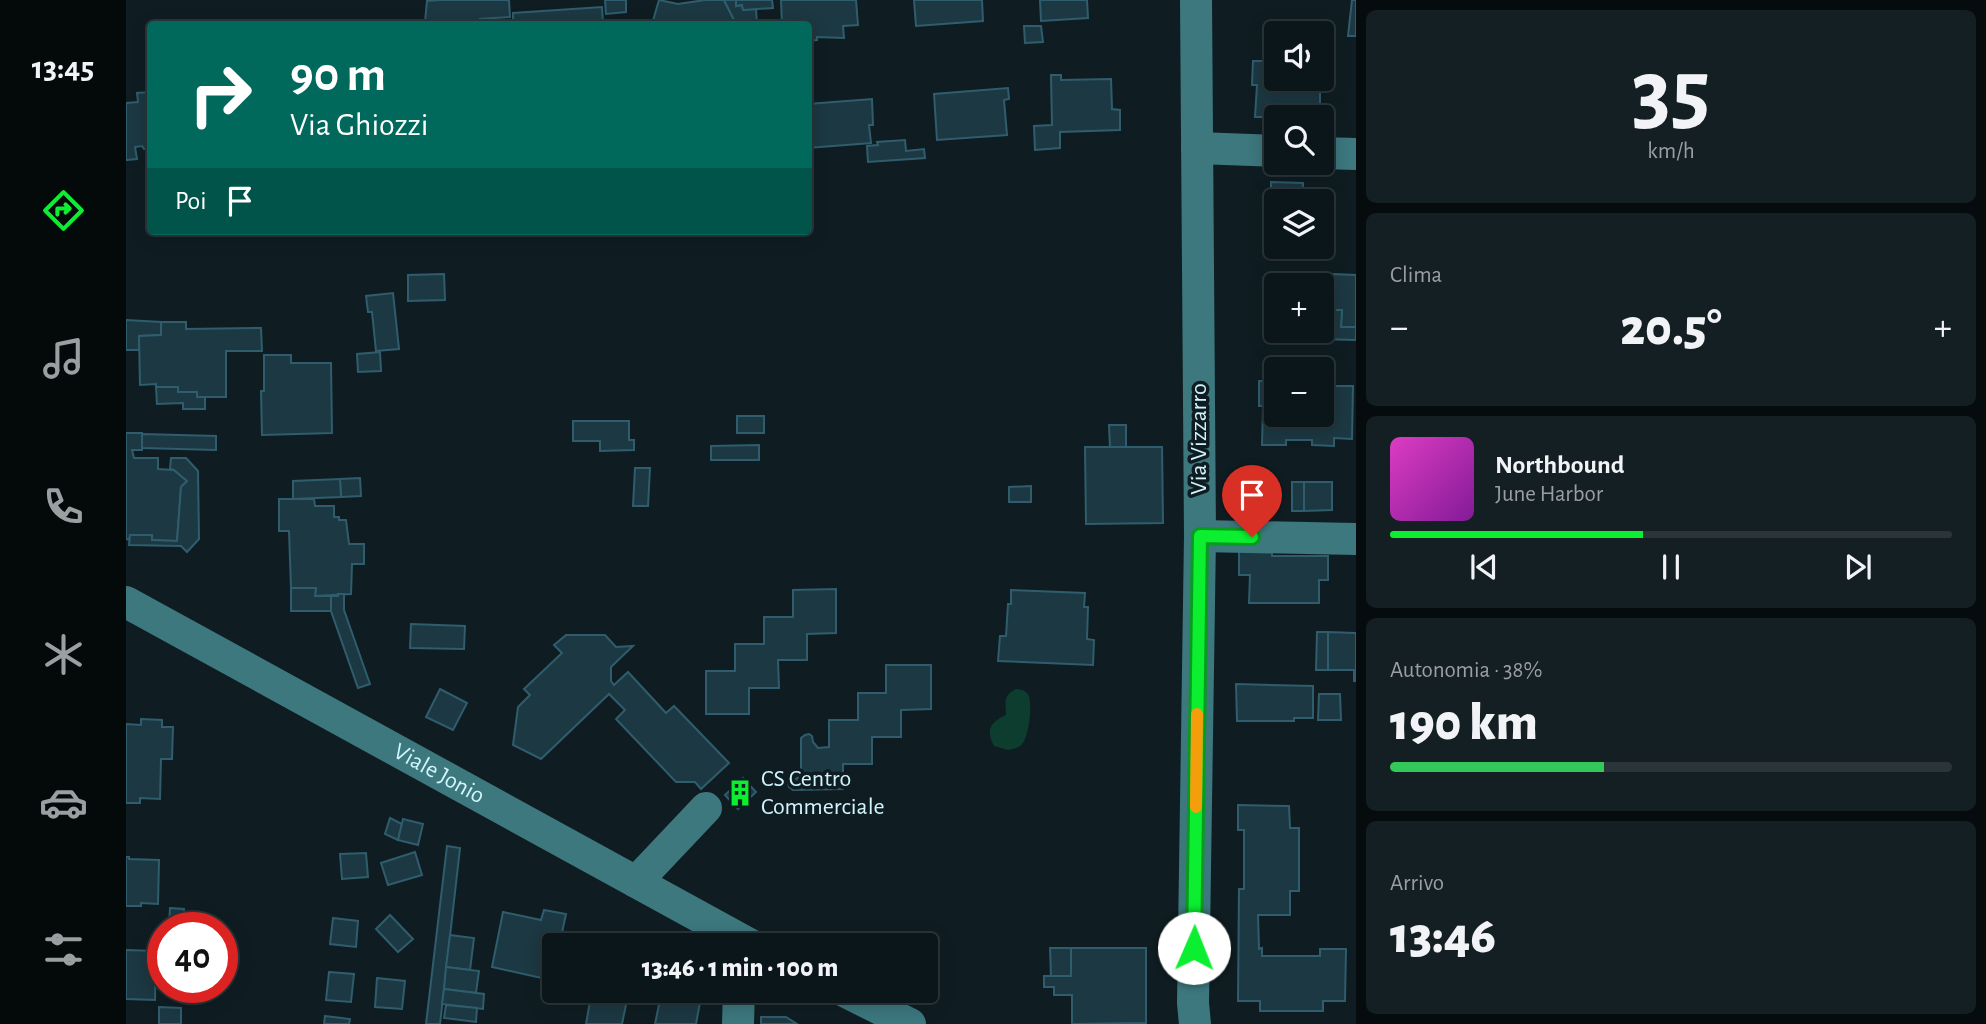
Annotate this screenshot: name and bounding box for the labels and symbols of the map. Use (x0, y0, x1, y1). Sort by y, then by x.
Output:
street label: Via Vizzarro (1187, 383, 1211, 495)
pin (1222, 465, 1282, 537)
street label: Viale Jonio (389, 739, 489, 808)
place label: CS Centro Commerciale (761, 767, 885, 819)
building icon: CS Centro Commerciale (725, 778, 755, 808)
position arrow (1157, 911, 1231, 985)
speed limit sign: 40 (147, 912, 238, 1003)

